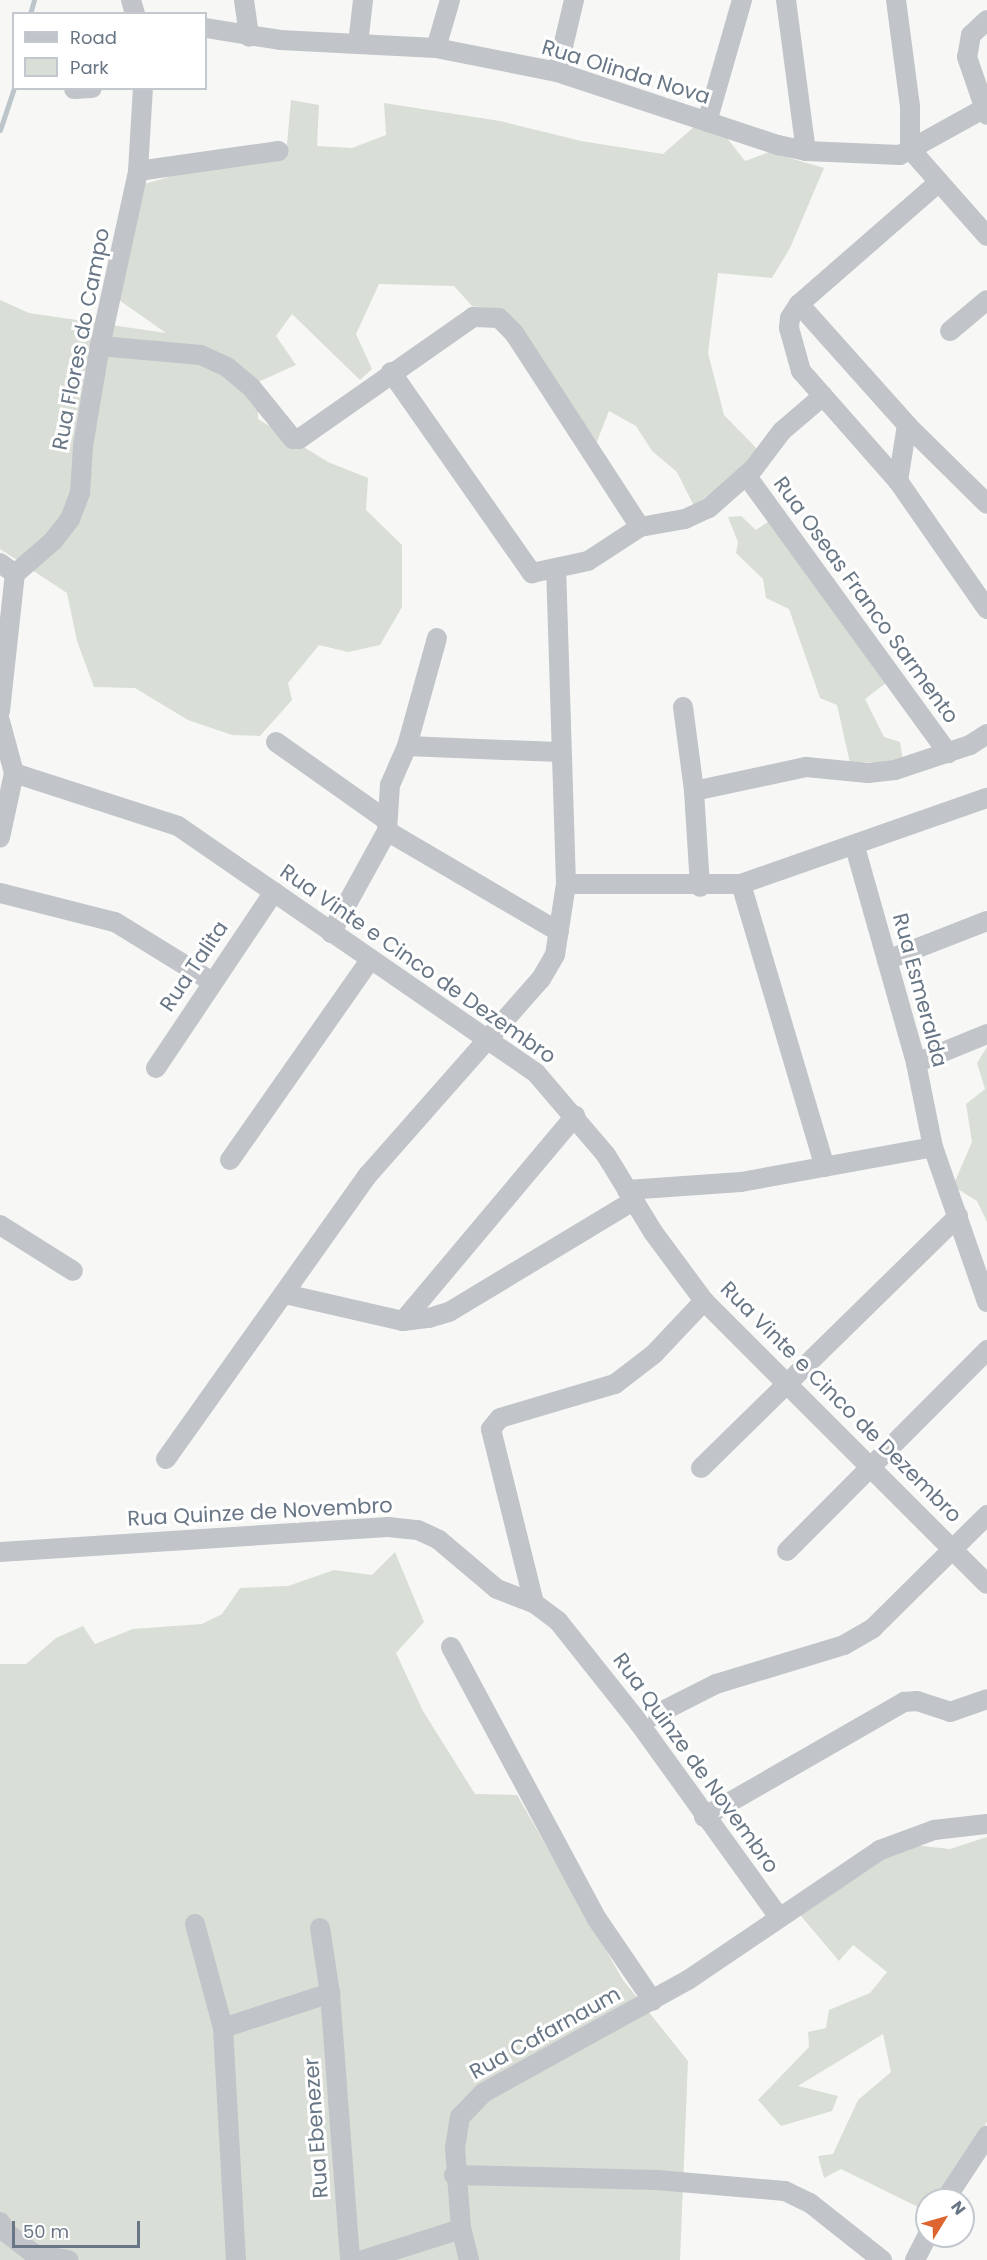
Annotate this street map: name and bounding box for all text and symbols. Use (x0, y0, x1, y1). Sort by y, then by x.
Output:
legend (12, 12, 207, 90)
text: Road (70, 25, 117, 50)
street label: Rua Olinda Nova (539, 34, 713, 110)
text: Park (70, 55, 109, 80)
street label: Rua Flores do Campo (47, 226, 115, 452)
street label: Rua Oseas Franco Sarmento (768, 472, 964, 728)
street label: Rua Vinte e Cinco de Dezembro (275, 859, 561, 1069)
street label: Rua Esmeralda (887, 910, 953, 1070)
street label: Rua Talita (155, 916, 233, 1016)
street label: Rua Vinte e Cinco de Dezembro (715, 1276, 967, 1528)
street label: Rua Quinze de Novembro (127, 1492, 393, 1532)
street label: Rua Quinze de Novembro (608, 1648, 784, 1878)
street label: Rua Cafarnaum (465, 1981, 625, 2085)
street label: Rua Ebenezer (299, 2057, 333, 2199)
north arrow (915, 2188, 975, 2248)
text: N (945, 2196, 971, 2220)
scale bar (15, 2209, 142, 2247)
text: 50 m (23, 2219, 69, 2244)

